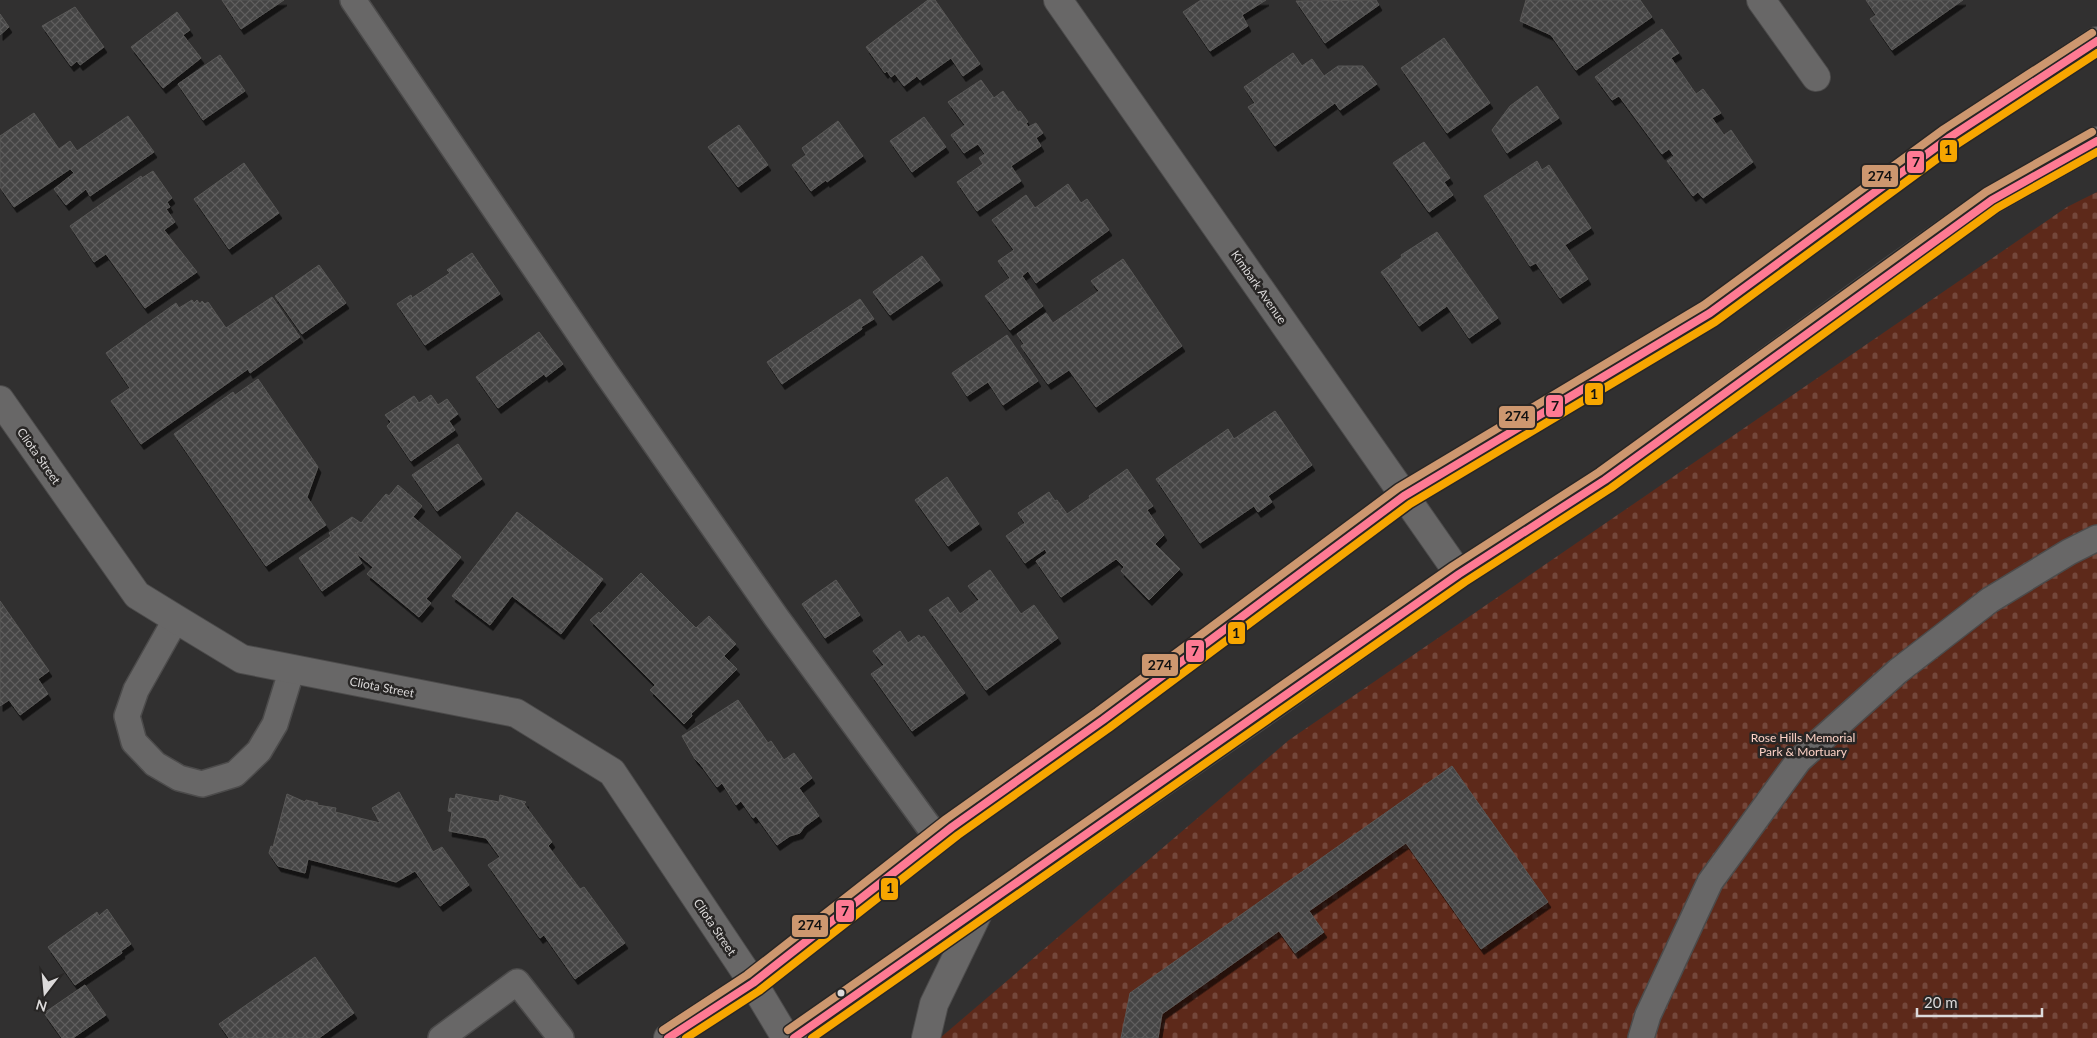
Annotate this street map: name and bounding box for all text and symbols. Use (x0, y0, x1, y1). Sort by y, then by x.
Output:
line badge: 1 (1939, 139, 1958, 163)
text: 1 (1944, 141, 1952, 158)
line badge: 7 (1906, 150, 1925, 174)
text: 7 (1912, 153, 1920, 170)
line badge: 274 (1861, 164, 1899, 188)
text: 274 (1868, 167, 1892, 184)
street label: Kimbark Avenue (1228, 247, 1290, 327)
line badge: 1 (1584, 382, 1604, 406)
text: 1 (1590, 385, 1598, 402)
line badge: 7 (1545, 394, 1564, 418)
text: 7 (1551, 397, 1559, 414)
line badge: 274 (1498, 405, 1536, 429)
text: 274 (1505, 407, 1529, 424)
street label: Cliota Street (14, 425, 64, 488)
line badge: 1 (1227, 621, 1246, 645)
text: 1 (1232, 624, 1240, 641)
line badge: 7 (1185, 639, 1205, 663)
text: 7 (1191, 642, 1199, 659)
line badge: 274 (1141, 653, 1179, 677)
text: 274 (1148, 656, 1172, 673)
street label: Cliota Street (348, 673, 416, 701)
park label: Rose Hills Memorial Park & Mortuary (1751, 730, 1855, 759)
line badge: 1 (880, 877, 899, 901)
text: 1 (886, 879, 894, 896)
street label: Cliota Street (691, 896, 740, 959)
line badge: 7 (835, 899, 855, 923)
text: 7 (841, 902, 849, 919)
line badge: 274 (791, 914, 829, 938)
text: 274 (798, 916, 822, 933)
north arrow (20, 968, 70, 1018)
scale bar (1917, 986, 2042, 1018)
unlabelled marker (836, 988, 846, 998)
text: 20 m (1924, 993, 1958, 1011)
text: N (34, 996, 49, 1016)

